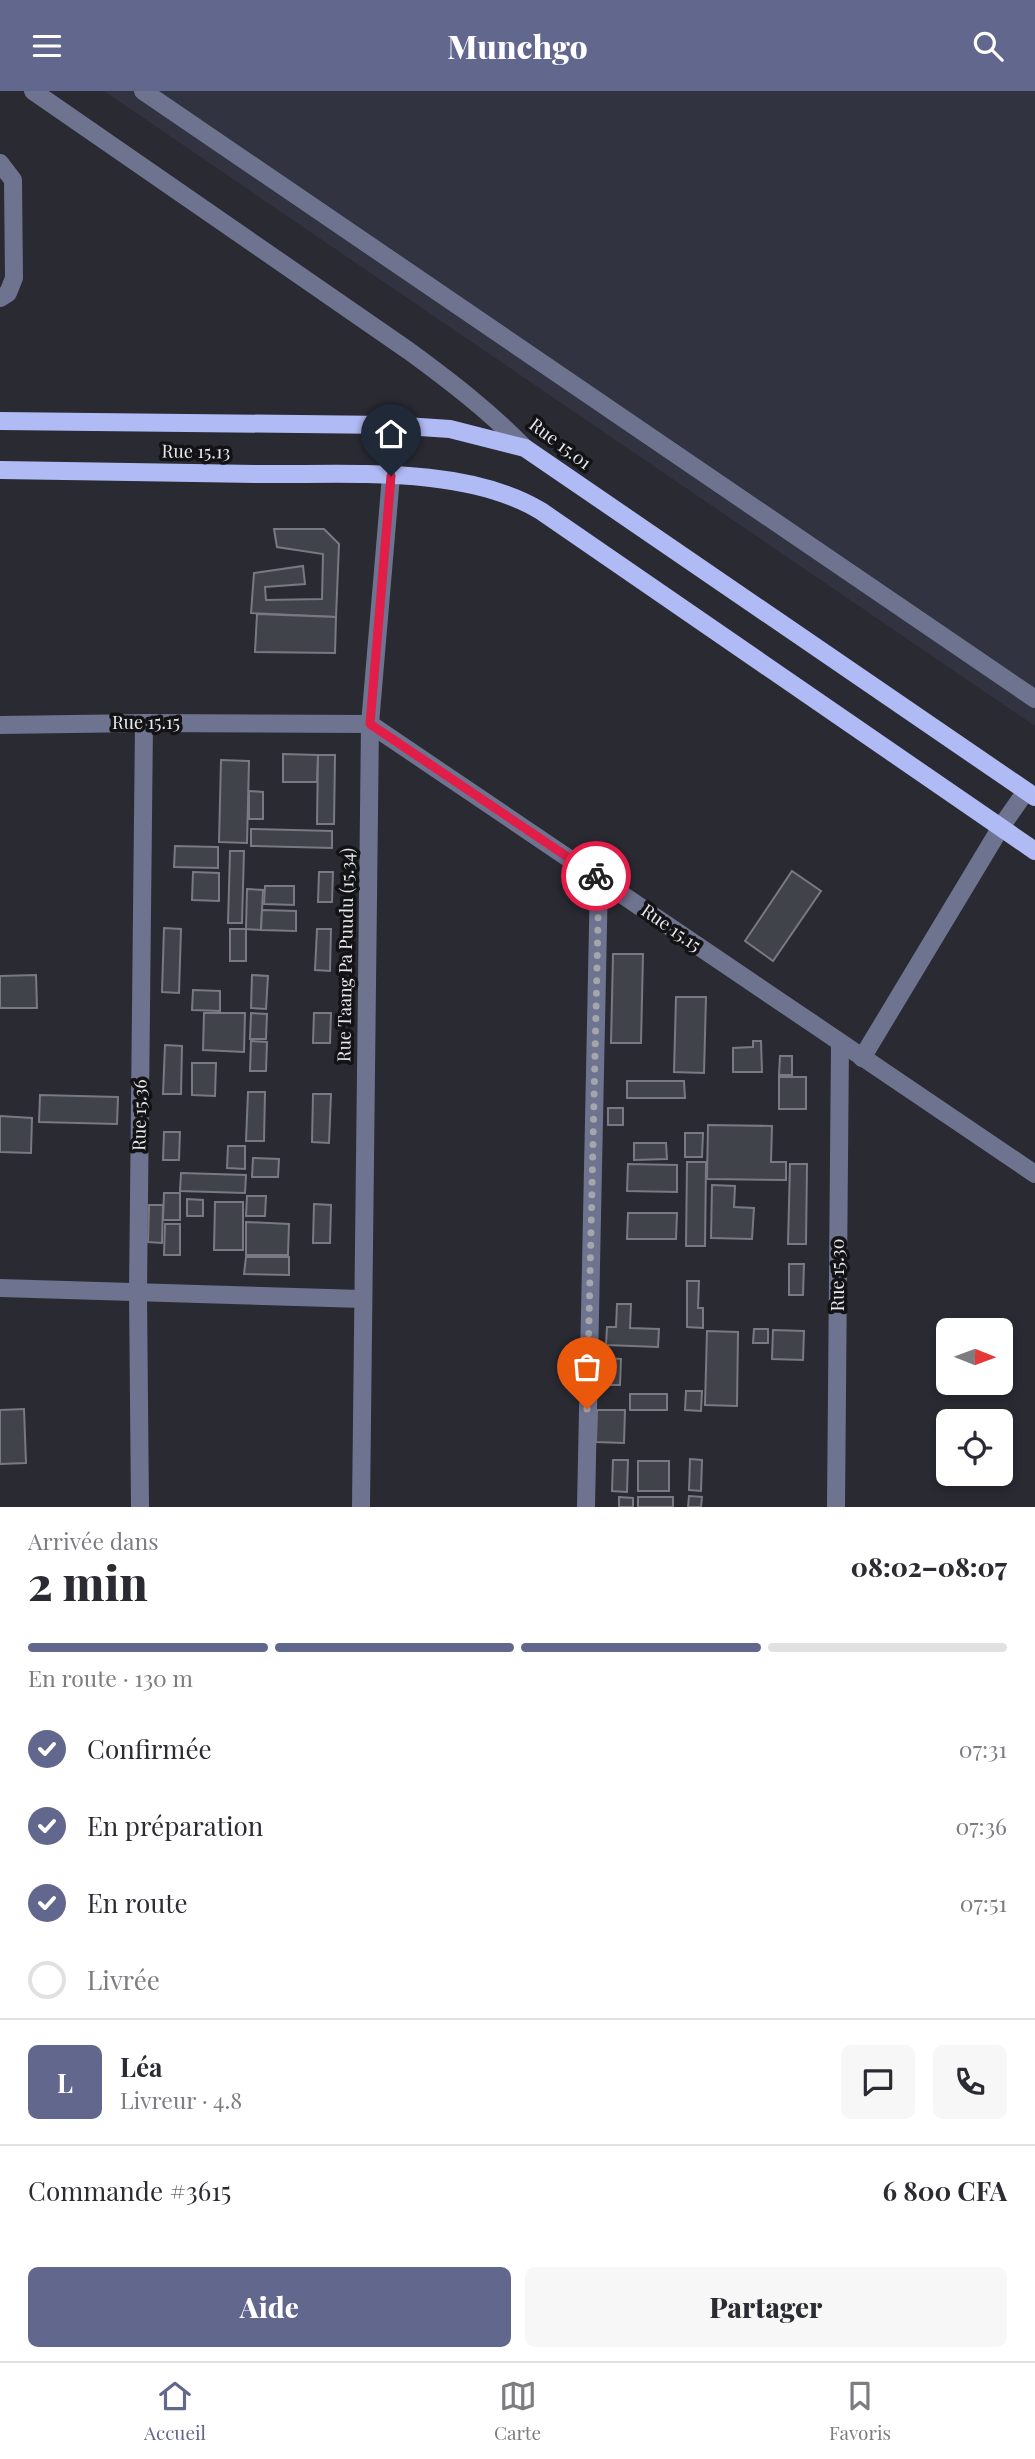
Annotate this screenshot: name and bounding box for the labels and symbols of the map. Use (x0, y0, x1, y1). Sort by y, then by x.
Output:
pin (361, 404, 421, 476)
street label: Rue 15.01 (525, 412, 597, 475)
street label: Rue 15.13 (161, 438, 231, 464)
street label: Rue 15.15 (112, 710, 180, 734)
courier (561, 841, 631, 911)
street label: Rue Taang Pa Puudu (15.34) (331, 848, 359, 1062)
street label: Rue 15.15 (637, 898, 706, 957)
street label: Rue 15.36 (126, 1079, 152, 1151)
street label: Rue 15.30 (825, 1238, 849, 1312)
north arrow (936, 1318, 1013, 1395)
pin (557, 1337, 617, 1409)

